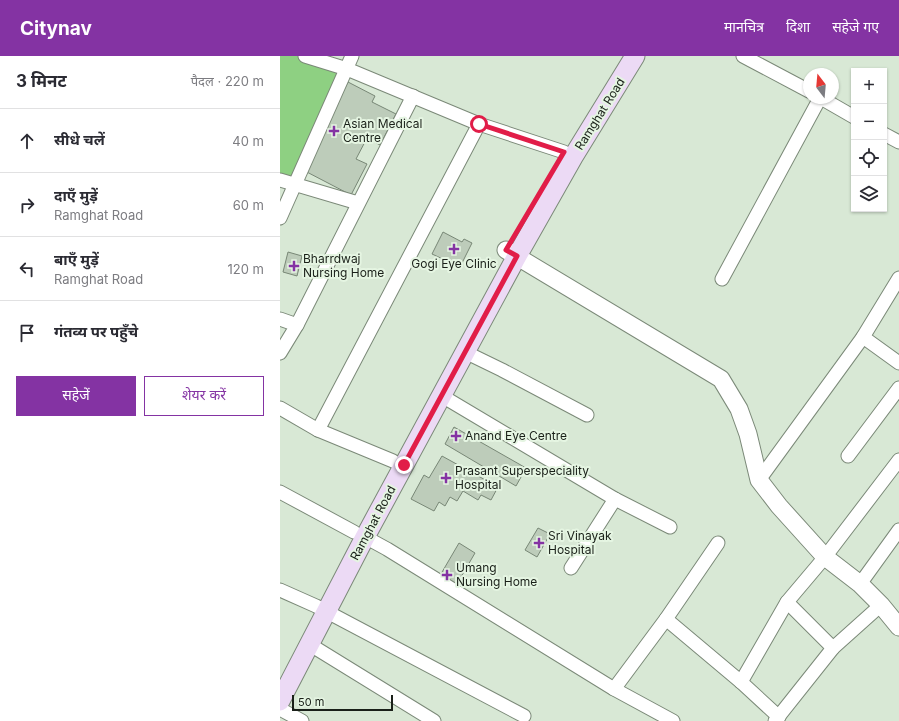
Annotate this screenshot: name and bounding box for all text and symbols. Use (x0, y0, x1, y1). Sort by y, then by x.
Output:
text: Citynav (20, 17, 92, 40)
text: मानचित्र (724, 18, 764, 35)
text: दिशा (786, 18, 810, 35)
text: सहेजे गए (832, 18, 879, 35)
north arrow (803, 68, 839, 104)
map controls (851, 68, 887, 212)
button: + (851, 68, 887, 104)
text: 3 मिनट (16, 71, 67, 91)
text: पैदल · 220 m (191, 73, 264, 89)
street label: Ramghat Road (571, 75, 628, 153)
button: − (851, 104, 887, 140)
route start (470, 115, 488, 133)
place label: Asian Medical Centre (343, 116, 422, 145)
marker: Asian Medical Centre (328, 125, 340, 137)
icon: ahead (16, 130, 38, 152)
text: सीधे चलें (54, 130, 105, 149)
text: 40 m (232, 133, 264, 149)
button: locate (851, 140, 887, 176)
button: layers (851, 176, 887, 212)
text: दाएँ मुड़ें (54, 186, 98, 205)
icon: right (16, 194, 38, 216)
text: 60 m (233, 197, 264, 213)
text: Ramghat Road (54, 207, 143, 223)
marker: Gogi Eye Clinic (448, 243, 460, 255)
text: बाएँ मुड़ें (54, 250, 99, 269)
place label: Bharrdwaj Nursing Home (303, 251, 384, 280)
place label: Gogi Eye Clinic (411, 256, 497, 271)
icon: left (16, 258, 38, 280)
marker: Bharrdwaj Nursing Home (288, 260, 300, 272)
text: 120 m (228, 261, 264, 277)
text: Ramghat Road (54, 271, 143, 287)
icon: arrive (16, 322, 38, 344)
text: गंतव्य पर पहुँचे (54, 322, 138, 341)
button: सहेजें (16, 376, 136, 416)
button: शेयर करें (144, 376, 264, 416)
place label: Anand Eye Centre (465, 428, 567, 443)
marker: Anand Eye Centre (450, 430, 462, 442)
route end (395, 456, 413, 474)
place label: Prasant Superspeciality Hospital (455, 463, 589, 492)
marker: Prasant Superspeciality Hospital (440, 472, 452, 484)
street label: Ramghat Road (347, 483, 399, 563)
place label: Sri Vinayak Hospital (548, 528, 612, 557)
marker: Sri Vinayak Hospital (533, 537, 545, 549)
place label: Umang Nursing Home (456, 560, 537, 589)
marker: Umang Nursing Home (441, 569, 453, 581)
scale bar (292, 693, 393, 712)
text: 50 m (298, 695, 324, 709)

